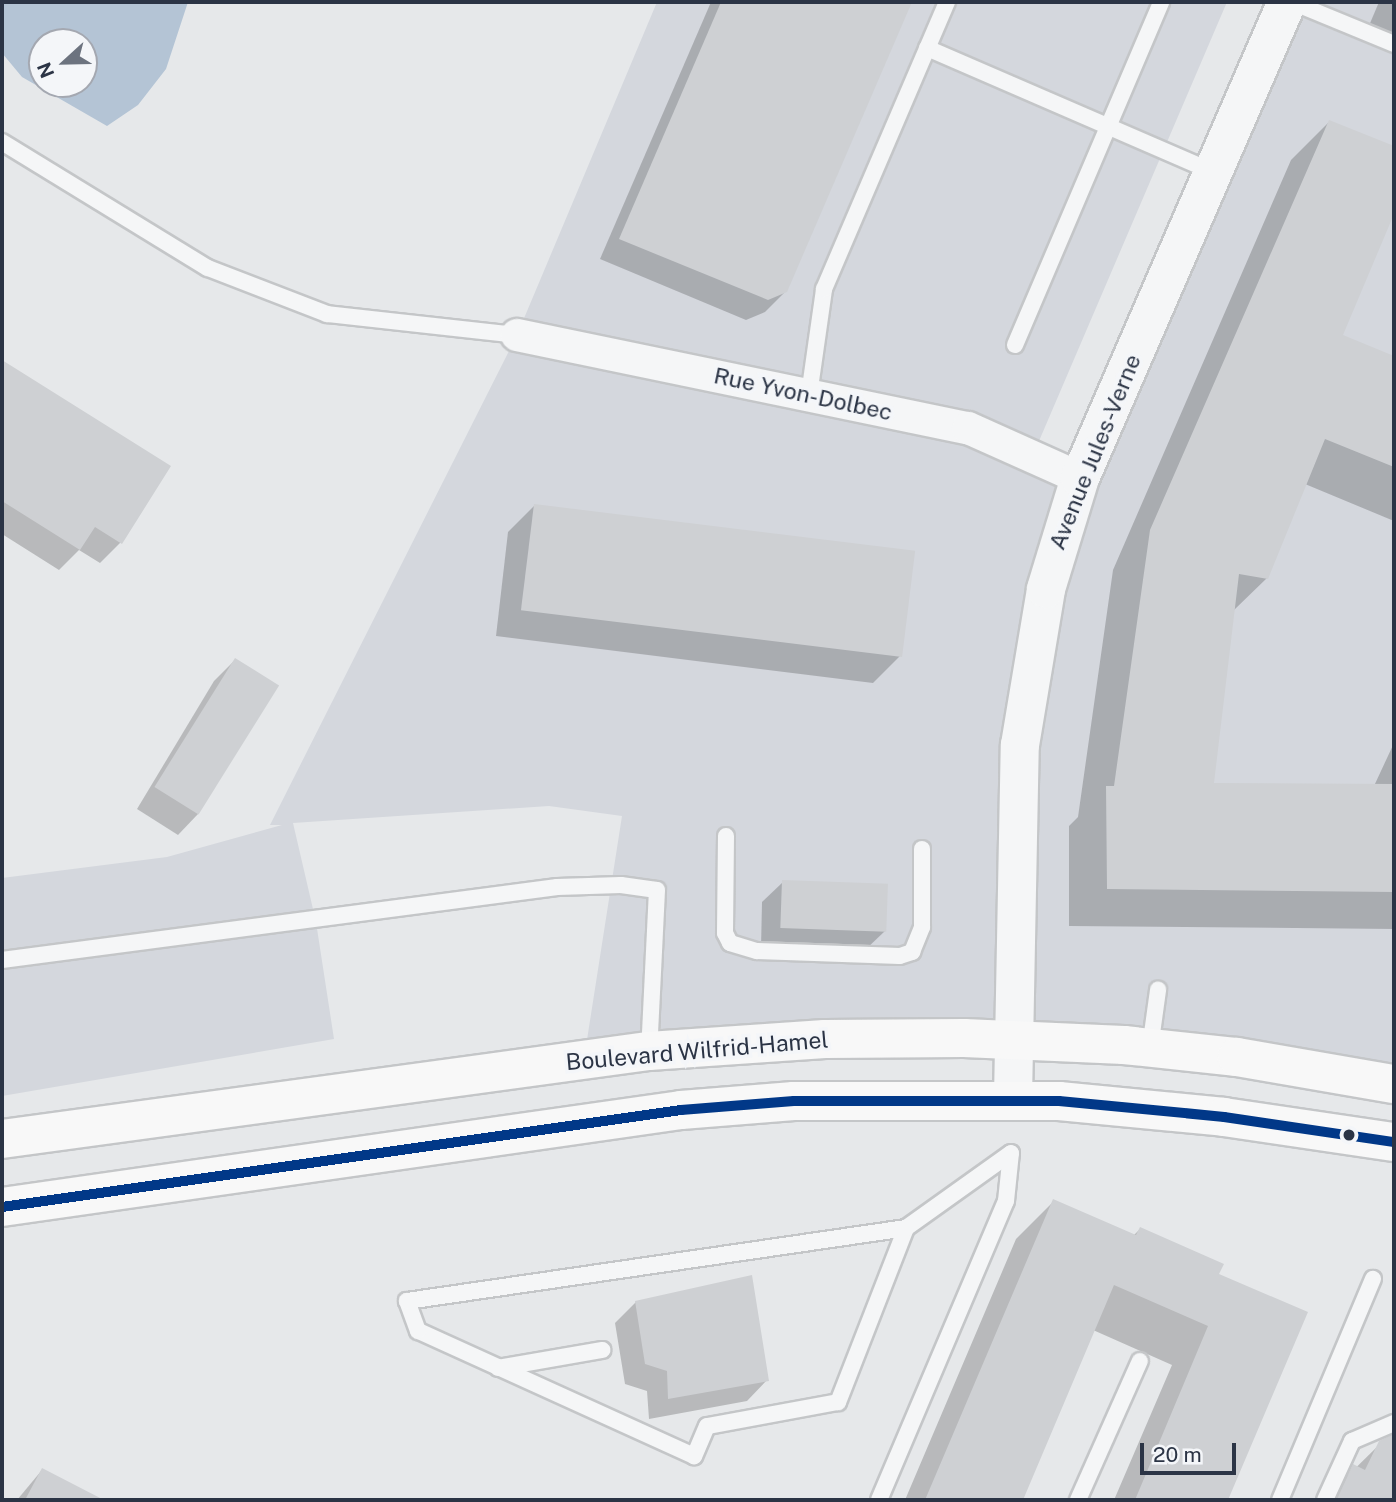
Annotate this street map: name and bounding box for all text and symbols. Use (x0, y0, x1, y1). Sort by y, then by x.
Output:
north arrow (28, 28, 98, 98)
text: N (32, 59, 58, 81)
street label: Avenue Jules-Verne (1043, 350, 1147, 554)
street label: Rue Yvon-Dolbec (711, 362, 895, 426)
street label: Boulevard Wilfrid-Hamel (564, 1026, 830, 1076)
unlabelled marker (1342, 1128, 1356, 1142)
scale bar (1144, 1428, 1240, 1472)
text: 20 m (1153, 1442, 1202, 1467)

